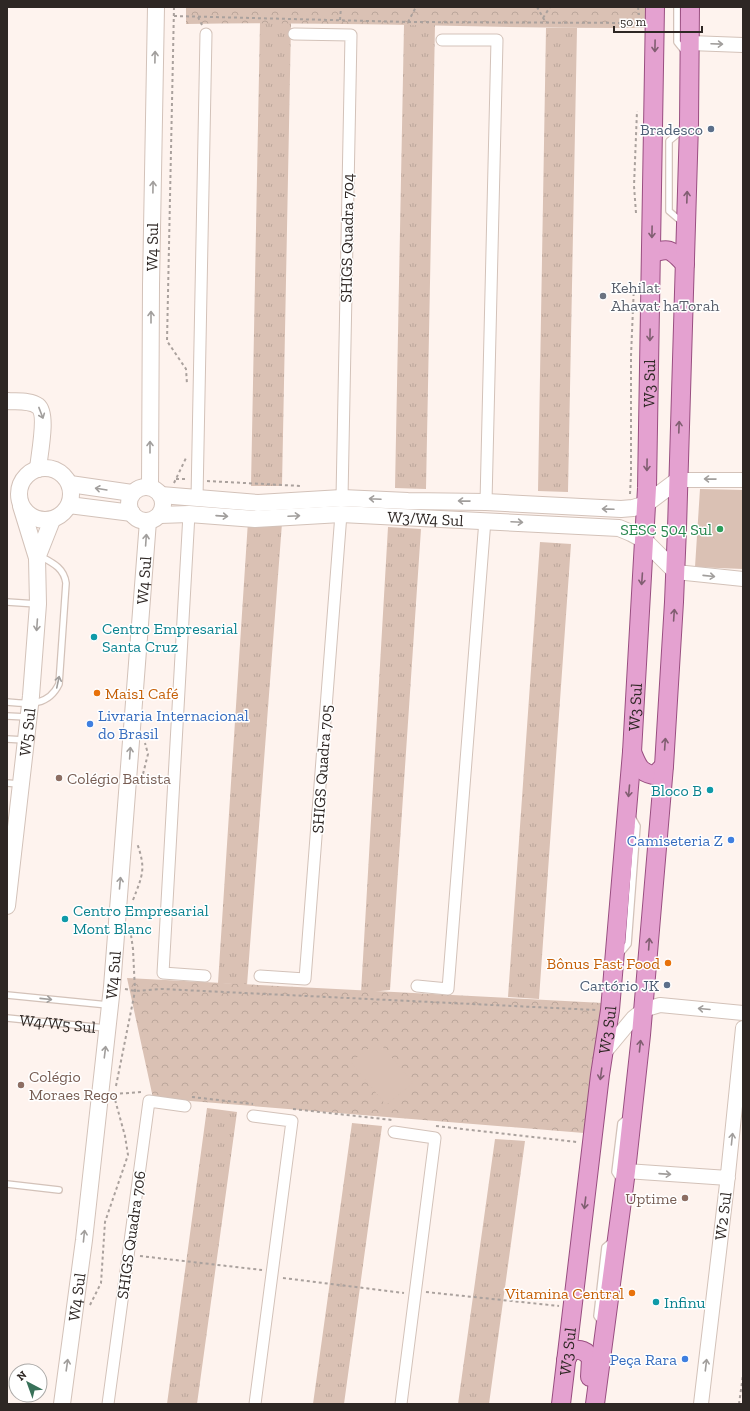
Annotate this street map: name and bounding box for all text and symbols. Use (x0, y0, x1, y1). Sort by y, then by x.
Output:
scale bar (614, 8, 702, 34)
text: 50 m (620, 15, 647, 29)
one-way arrow (651, 39, 659, 52)
one-way arrow (710, 40, 723, 48)
one-way arrow (151, 51, 159, 64)
place label: Bradesco (640, 120, 703, 139)
marker: Bradesco (706, 124, 716, 134)
street label: SHIGS Quadra 704 (336, 173, 358, 303)
one-way arrow (149, 181, 157, 194)
one-way arrow (683, 191, 691, 204)
street label: W4 Sul (142, 223, 162, 271)
one-way arrow (648, 225, 656, 238)
place label: Kehilat Ahavat haTorah (611, 278, 720, 315)
marker: Kehilat Ahavat haTorah (598, 291, 608, 301)
one-way arrow (147, 311, 155, 324)
one-way arrow (646, 328, 654, 341)
street label: W3 Sul (639, 359, 659, 408)
one-way arrow (37, 406, 45, 418)
one-way arrow (676, 421, 683, 434)
one-way arrow (146, 441, 154, 454)
one-way arrow (643, 458, 651, 471)
one-way arrow (704, 476, 717, 483)
one-way arrow (95, 485, 108, 493)
one-way arrow (369, 495, 382, 503)
one-way arrow (458, 497, 471, 505)
one-way arrow (602, 505, 615, 512)
street label: W3/W4 Sul (387, 507, 464, 530)
one-way arrow (215, 513, 228, 520)
one-way arrow (287, 513, 300, 520)
one-way arrow (510, 518, 523, 526)
place label: SESC 504 Sul (620, 520, 712, 539)
marker: SESC 504 Sul (715, 524, 725, 534)
one-way arrow (143, 533, 150, 546)
street label: W4 Sul (132, 555, 155, 605)
one-way arrow (638, 572, 645, 585)
one-way arrow (702, 572, 715, 579)
one-way arrow (670, 609, 677, 622)
one-way arrow (33, 618, 40, 631)
place label: Centro Empresarial Santa Cruz (102, 619, 238, 656)
marker: Centro Empresarial Santa Cruz (89, 632, 99, 642)
one-way arrow (54, 676, 62, 689)
street label: W3 Sul (624, 683, 645, 732)
place label: Mais1 Café (105, 684, 179, 703)
marker: Mais1 Café (92, 688, 102, 698)
street label: SHIGS Quadra 705 (308, 704, 336, 834)
place label: Livraria Internacional do Brasil (98, 706, 249, 743)
street label: W5 Sul (15, 707, 39, 757)
marker: Livraria Internacional do Brasil (85, 719, 95, 729)
one-way arrow (662, 738, 669, 751)
one-way arrow (127, 747, 134, 760)
place label: Colégio Batista (67, 769, 171, 788)
marker: Colégio Batista (54, 773, 64, 783)
place label: Bloco B (651, 781, 702, 800)
one-way arrow (625, 784, 632, 797)
marker: Bloco B (705, 785, 715, 795)
place label: Camiseteria Z (627, 831, 723, 850)
marker: Camiseteria Z (726, 835, 736, 845)
one-way arrow (117, 877, 124, 890)
place label: Centro Empresarial Mont Blanc (73, 901, 209, 938)
marker: Centro Empresarial Mont Blanc (60, 914, 70, 924)
one-way arrow (646, 938, 653, 951)
street label: W4 Sul (101, 950, 124, 1000)
place label: Bônus Fast Food (547, 954, 660, 973)
marker: Bônus Fast Food (663, 958, 673, 968)
place label: Cartório JK (580, 976, 660, 995)
marker: Cartório JK (662, 980, 672, 990)
one-way arrow (39, 995, 52, 1003)
street label: W3 Sul (594, 1005, 620, 1055)
one-way arrow (698, 1006, 711, 1013)
street label: W4/W5 Sul (19, 1010, 97, 1037)
one-way arrow (636, 1040, 644, 1053)
one-way arrow (101, 1046, 109, 1059)
place label: Colégio Moraes Rego (29, 1067, 118, 1104)
one-way arrow (597, 1067, 605, 1080)
marker: Colégio Moraes Rego (16, 1080, 26, 1090)
one-way arrow (728, 1133, 735, 1146)
street label: SHIGS Quadra 706 (113, 1170, 149, 1300)
one-way arrow (658, 1171, 671, 1178)
place label: Uptime (625, 1189, 677, 1208)
street label: W2 Sul (711, 1191, 735, 1241)
marker: Uptime (680, 1193, 690, 1203)
one-way arrow (581, 1196, 589, 1209)
one-way arrow (80, 1230, 88, 1243)
street label: W4 Sul (64, 1272, 89, 1322)
place label: Vitamina Central (504, 1284, 624, 1303)
marker: Vitamina Central (627, 1288, 637, 1298)
place label: Infinu (664, 1293, 706, 1312)
marker: Infinu (651, 1297, 661, 1307)
street label: W3 Sul (555, 1326, 579, 1376)
place label: Peça Rara (610, 1350, 677, 1369)
marker: Peça Rara (680, 1354, 690, 1364)
one-way arrow (63, 1359, 71, 1372)
one-way arrow (702, 1359, 709, 1372)
north arrow (8, 1363, 48, 1403)
text: N (14, 1368, 30, 1383)

